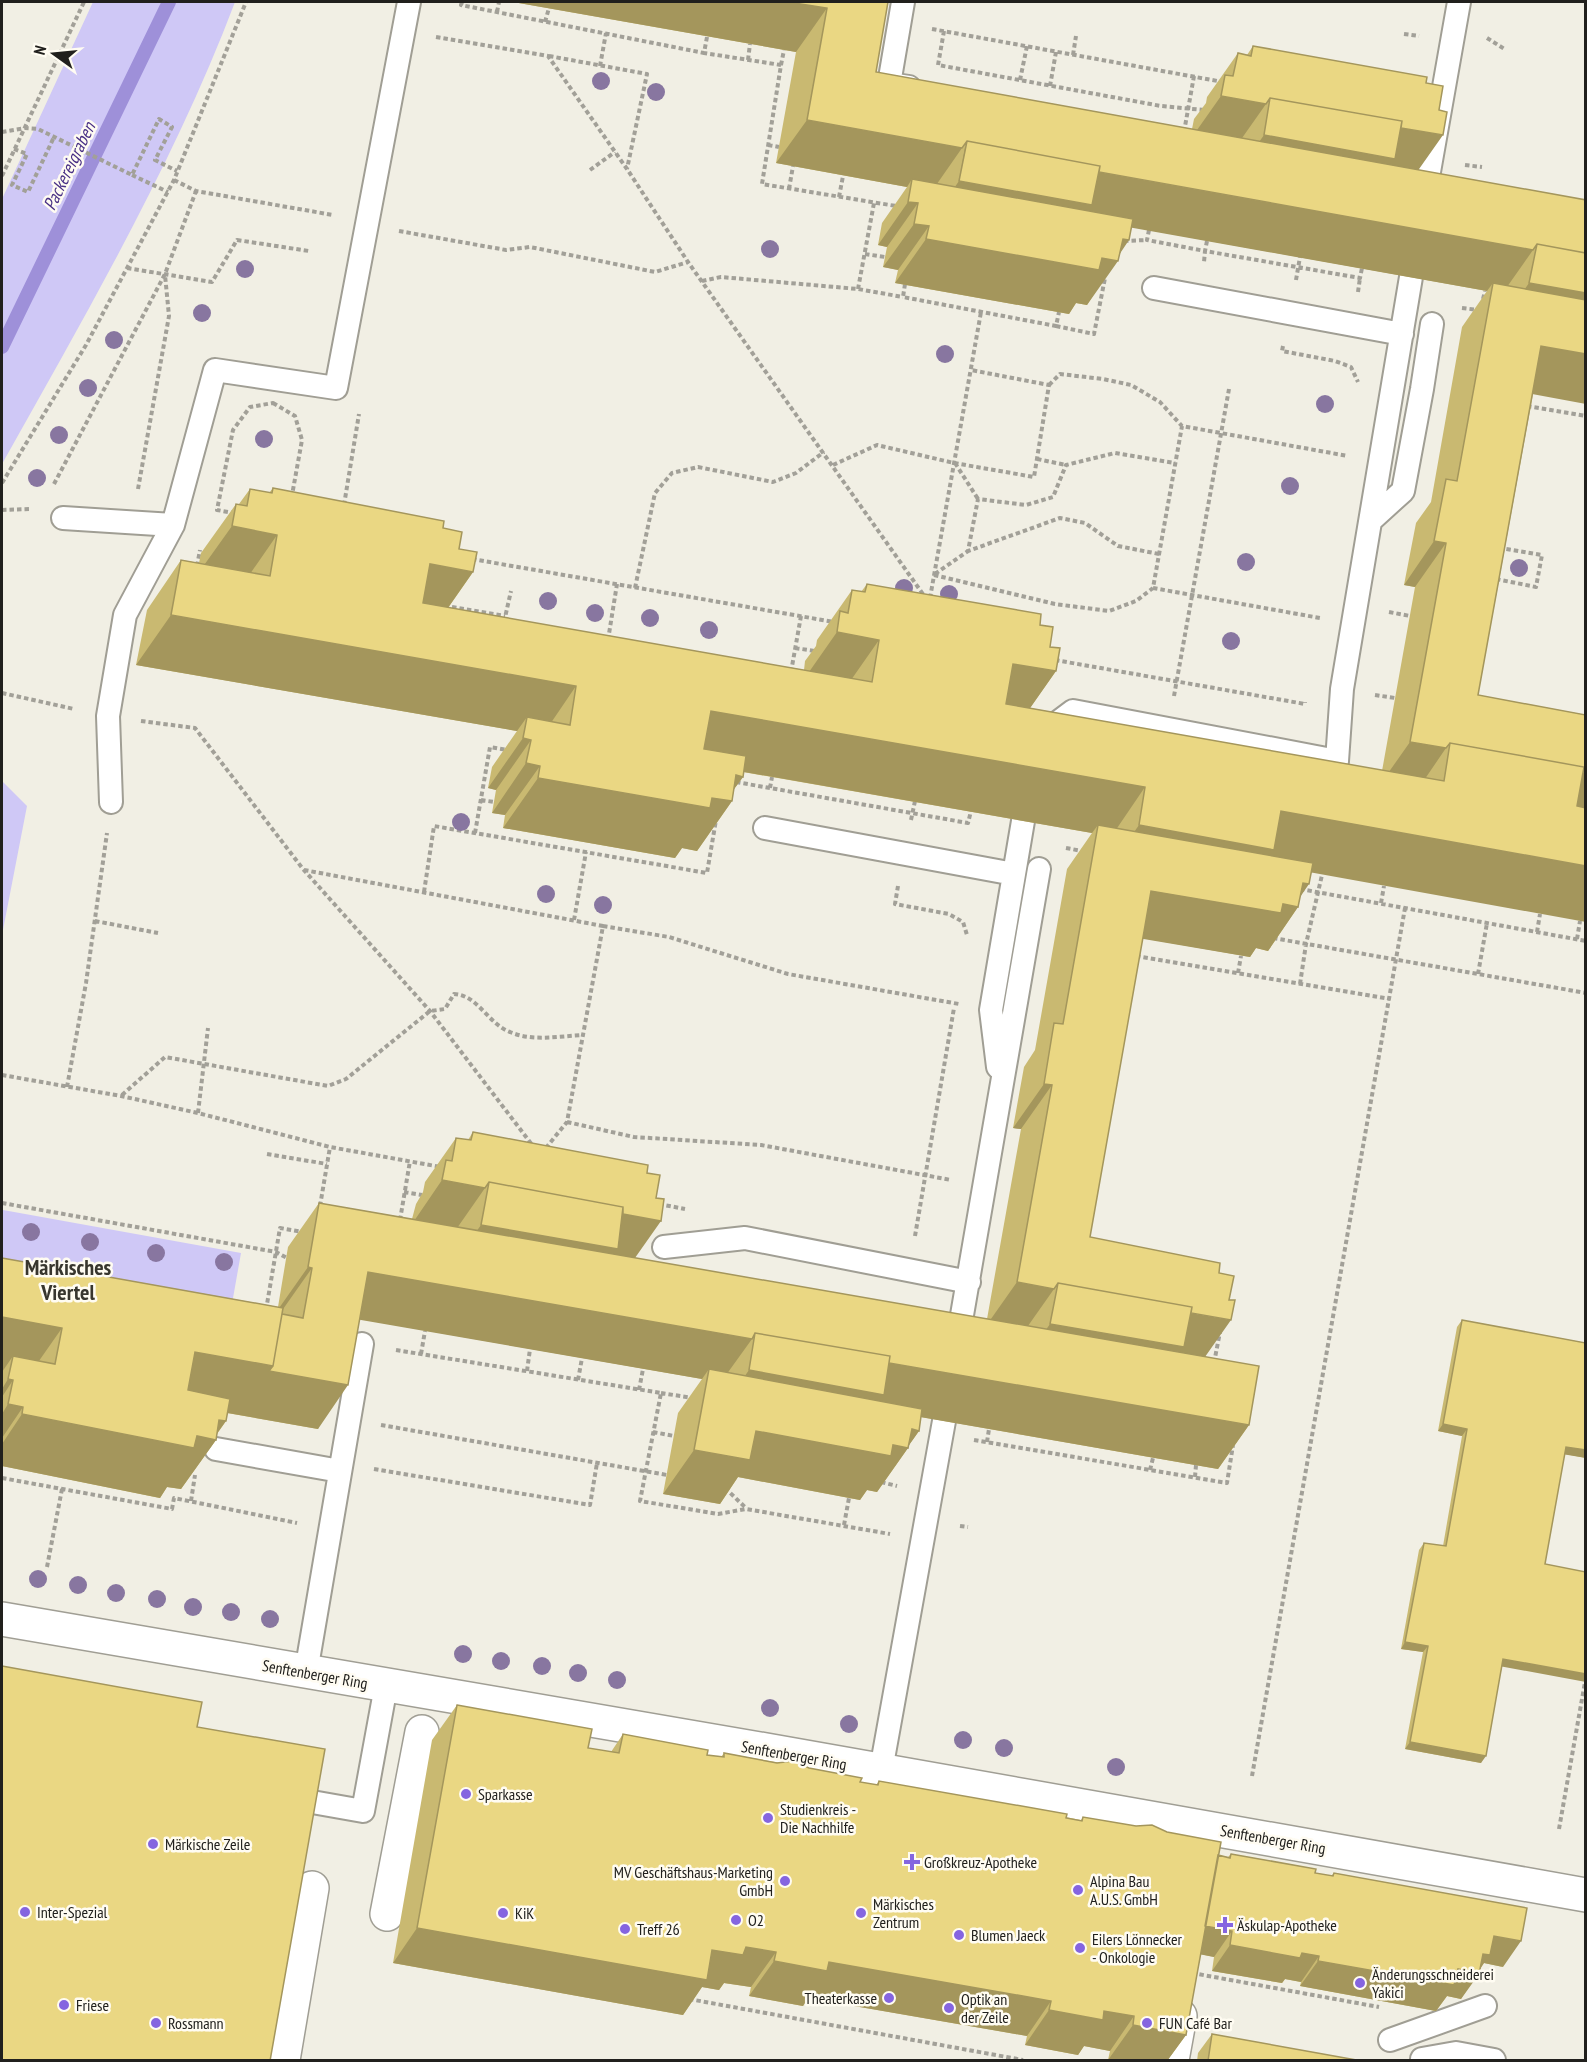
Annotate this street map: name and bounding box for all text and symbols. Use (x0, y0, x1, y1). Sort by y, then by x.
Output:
north arrow (24, 24, 84, 84)
text: N (29, 43, 50, 57)
water label: Packereigraben (38, 117, 101, 214)
district label: Märkisches Viertel (25, 1253, 112, 1306)
street label: Senftenberger Ring (261, 1655, 369, 1693)
street label: Senftenberger Ring (740, 1736, 848, 1774)
place label: Sparkasse (478, 1784, 533, 1804)
marker: Sparkasse (459, 1787, 473, 1801)
place label: Studienkreis - Die Nachhilfe (780, 1799, 856, 1837)
marker: Studienkreis - Die Nachhilfe (761, 1811, 775, 1825)
street label: Senftenberger Ring (1219, 1820, 1327, 1858)
place label: Märkische Zeile (165, 1834, 250, 1854)
marker: Märkische Zeile (146, 1837, 160, 1851)
place label: Großkreuz-Apotheke (924, 1852, 1037, 1872)
marker: Großkreuz-Apotheke (905, 1855, 919, 1869)
place label: MV Geschäftshaus-Marketing GmbH (614, 1862, 773, 1900)
place label: Alpina Bau A.U.S. GmbH (1090, 1871, 1158, 1909)
marker: MV Geschäftshaus-Marketing GmbH (778, 1874, 792, 1888)
marker: Alpina Bau A.U.S. GmbH (1071, 1883, 1085, 1897)
place label: Märkisches Zentrum (873, 1894, 934, 1932)
place label: Inter-Spezial (37, 1902, 108, 1922)
place label: KiK (515, 1903, 534, 1923)
marker: Inter-Spezial (18, 1905, 32, 1919)
marker: KiK (496, 1906, 510, 1920)
marker: Märkisches Zentrum (854, 1906, 868, 1920)
place label: O2 (748, 1910, 764, 1930)
marker: O2 (729, 1913, 743, 1927)
place label: Äskulap-Apotheke (1237, 1915, 1337, 1935)
marker: Äskulap-Apotheke (1218, 1918, 1232, 1932)
place label: Treff 26 (637, 1919, 680, 1939)
marker: Treff 26 (618, 1922, 632, 1936)
place label: Blumen Jaeck (971, 1925, 1046, 1945)
marker: Blumen Jaeck (952, 1928, 966, 1942)
place label: Eilers Lönnecker - Onkologie (1092, 1929, 1183, 1967)
marker: Eilers Lönnecker - Onkologie (1073, 1941, 1087, 1955)
place label: Änderungsschneiderei Yakici (1372, 1964, 1494, 2002)
marker: Änderungsschneiderei Yakici (1353, 1976, 1367, 1990)
place label: Theaterkasse (805, 1988, 877, 2008)
place label: Optik an der Zeile (961, 1989, 1009, 2027)
marker: Theaterkasse (882, 1991, 896, 2005)
place label: Friese (76, 1995, 109, 2015)
marker: Friese (57, 1998, 71, 2012)
marker: Optik an der Zeile (942, 2001, 956, 2015)
place label: Rossmann (168, 2013, 224, 2033)
place label: FUN Café Bar (1159, 2013, 1232, 2033)
marker: Rossmann (149, 2016, 163, 2030)
marker: FUN Café Bar (1140, 2016, 1154, 2030)

